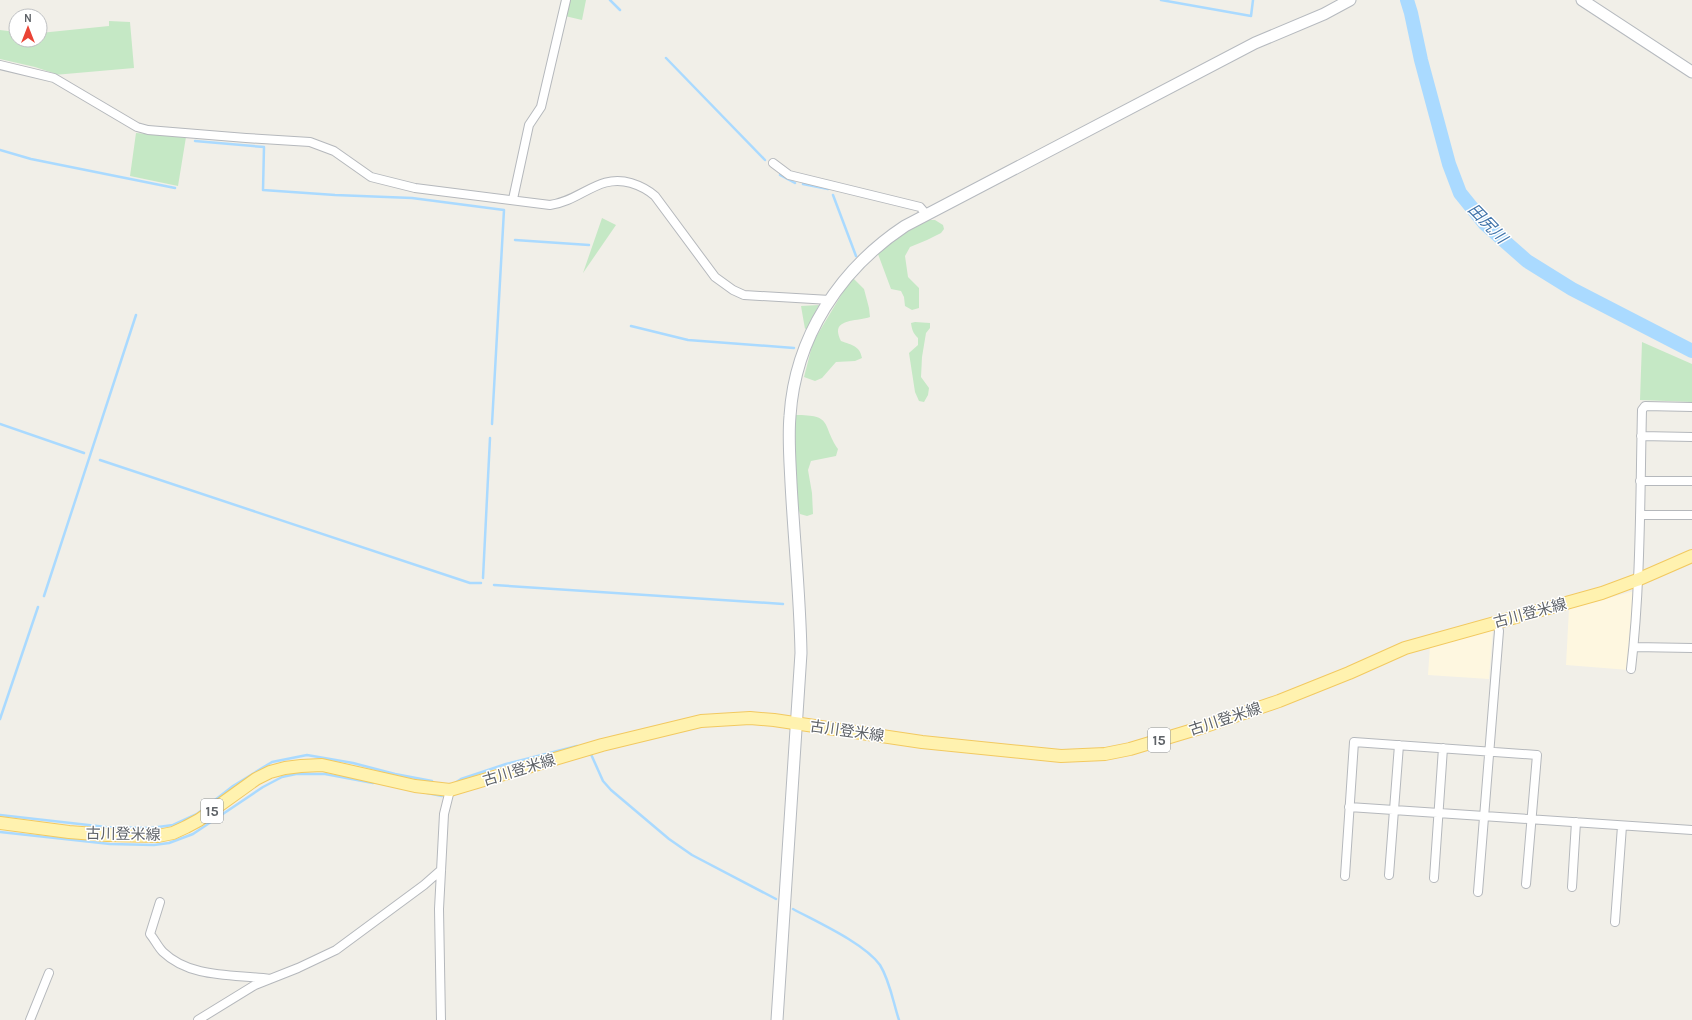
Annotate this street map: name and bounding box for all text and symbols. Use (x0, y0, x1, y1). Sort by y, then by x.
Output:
north arrow (8, 8, 48, 48)
text: N (24, 12, 32, 25)
water label: 田尻川 (1464, 199, 1513, 249)
street label: 古川登米線 (1491, 595, 1569, 631)
street label: 古川登米線 (1187, 699, 1263, 739)
street label: 古川登米線 (809, 717, 885, 745)
road number: 15 (1148, 728, 1170, 752)
street label: 古川登米線 (480, 750, 558, 790)
road number: 15 (201, 799, 223, 823)
street label: 古川登米線 (85, 824, 161, 844)

